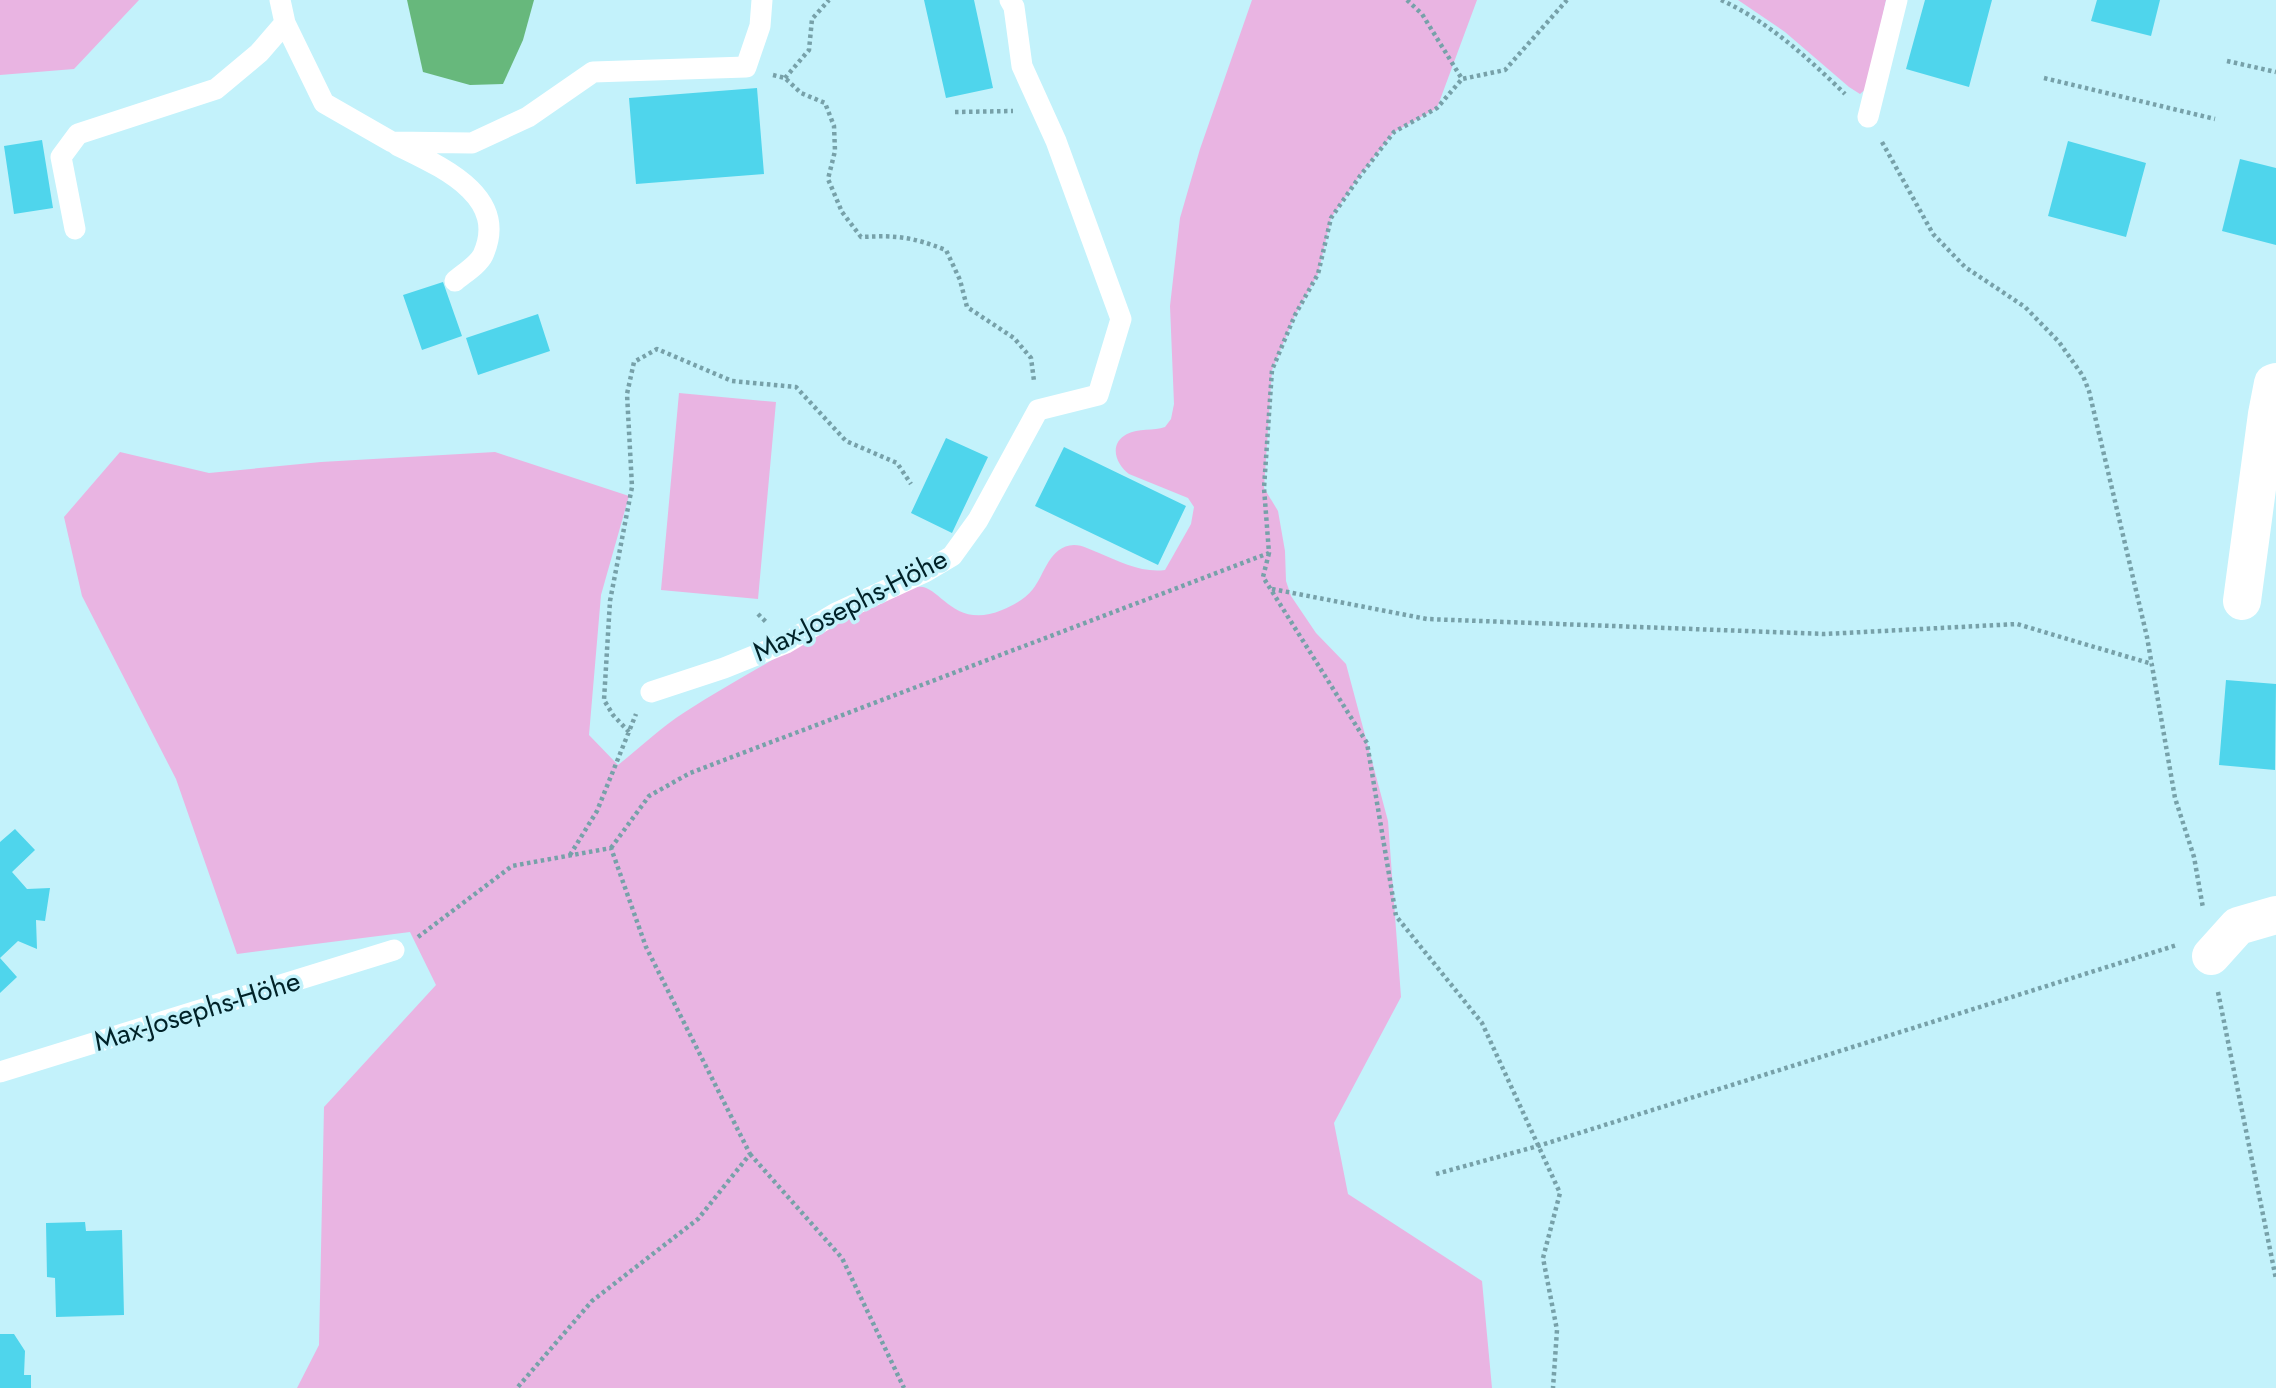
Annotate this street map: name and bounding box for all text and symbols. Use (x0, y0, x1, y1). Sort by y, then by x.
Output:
street label: Max-Josephs-Höhe (745, 538, 955, 672)
street label: Max-Josephs-Höhe (89, 960, 305, 1062)

